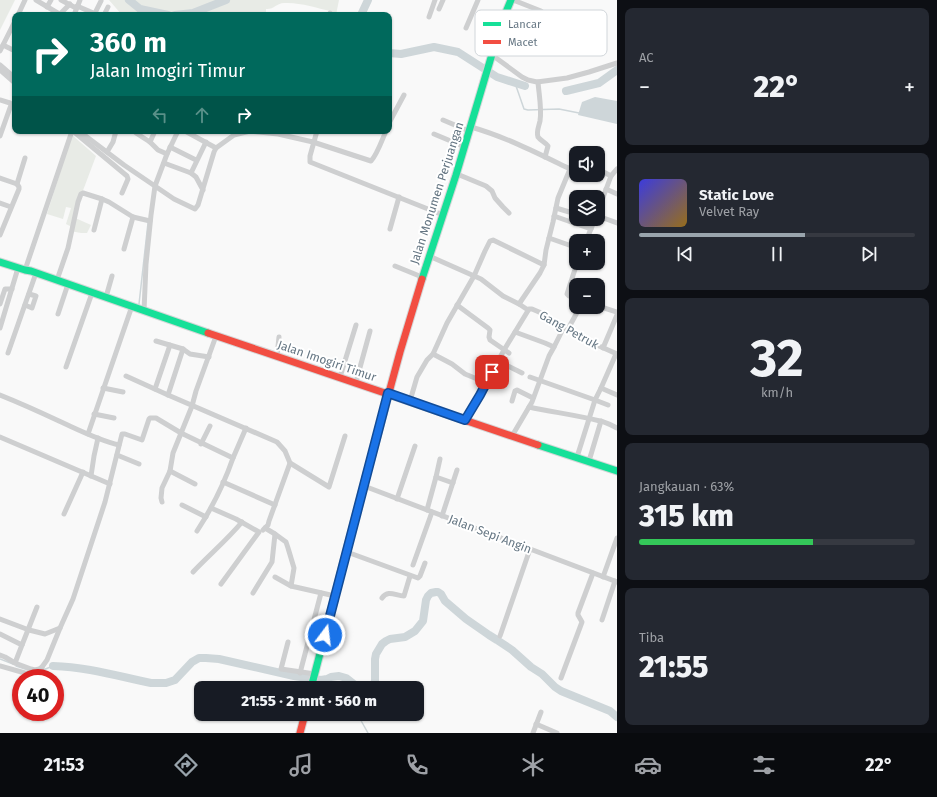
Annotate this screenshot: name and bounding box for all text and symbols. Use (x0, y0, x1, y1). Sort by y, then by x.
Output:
legend (475, 10, 607, 56)
text: Lancar (508, 18, 542, 31)
text: 360 m (90, 26, 167, 59)
icon: right (24, 28, 76, 80)
text: Macet (508, 36, 538, 49)
text: AC (639, 50, 654, 65)
text: Jalan Imogiri Timur (90, 60, 245, 82)
text: 22° (754, 69, 801, 105)
text: − (639, 74, 650, 101)
text: + (904, 74, 915, 101)
icon: left (149, 104, 171, 126)
icon: ahead (191, 104, 213, 126)
icon: right (233, 104, 255, 126)
street label: Jalan Monumen Perjuangan (407, 120, 467, 266)
map controls (569, 146, 605, 314)
button: sound (569, 146, 605, 182)
text: Static Love (699, 186, 774, 204)
button: layers (569, 190, 605, 226)
text: Velvet Ray (699, 204, 759, 219)
button: + (569, 234, 605, 270)
icon: previous (674, 243, 696, 265)
icon: pause (766, 243, 788, 265)
icon: next (858, 243, 880, 265)
button: − (569, 278, 605, 314)
street label: Gang Petruk (537, 308, 602, 352)
text: 32 (750, 327, 804, 390)
street label: Jalan Imogiri Timur (276, 338, 379, 385)
pin (475, 355, 509, 389)
icon: arrive (481, 361, 503, 383)
text: km/h (761, 385, 793, 400)
text: Jangkauan · 63% (639, 479, 734, 494)
text: 315 km (639, 498, 734, 534)
street label: Jalan Sepi Angin (447, 512, 533, 556)
position arrow (304, 614, 346, 656)
text: Tiba (639, 630, 664, 645)
text: 21:55 (639, 649, 708, 685)
speed limit sign: 40 (12, 669, 64, 721)
text: 21:55 · 2 mnt · 560 m (241, 692, 377, 710)
icon: directions (172, 751, 200, 779)
icon: music (287, 751, 315, 779)
icon: phone (403, 751, 431, 779)
icon: climate (519, 751, 547, 779)
icon: car (634, 751, 662, 779)
icon: filters (750, 751, 778, 779)
text: 21:53 (44, 754, 84, 776)
text: 22° (865, 754, 893, 776)

